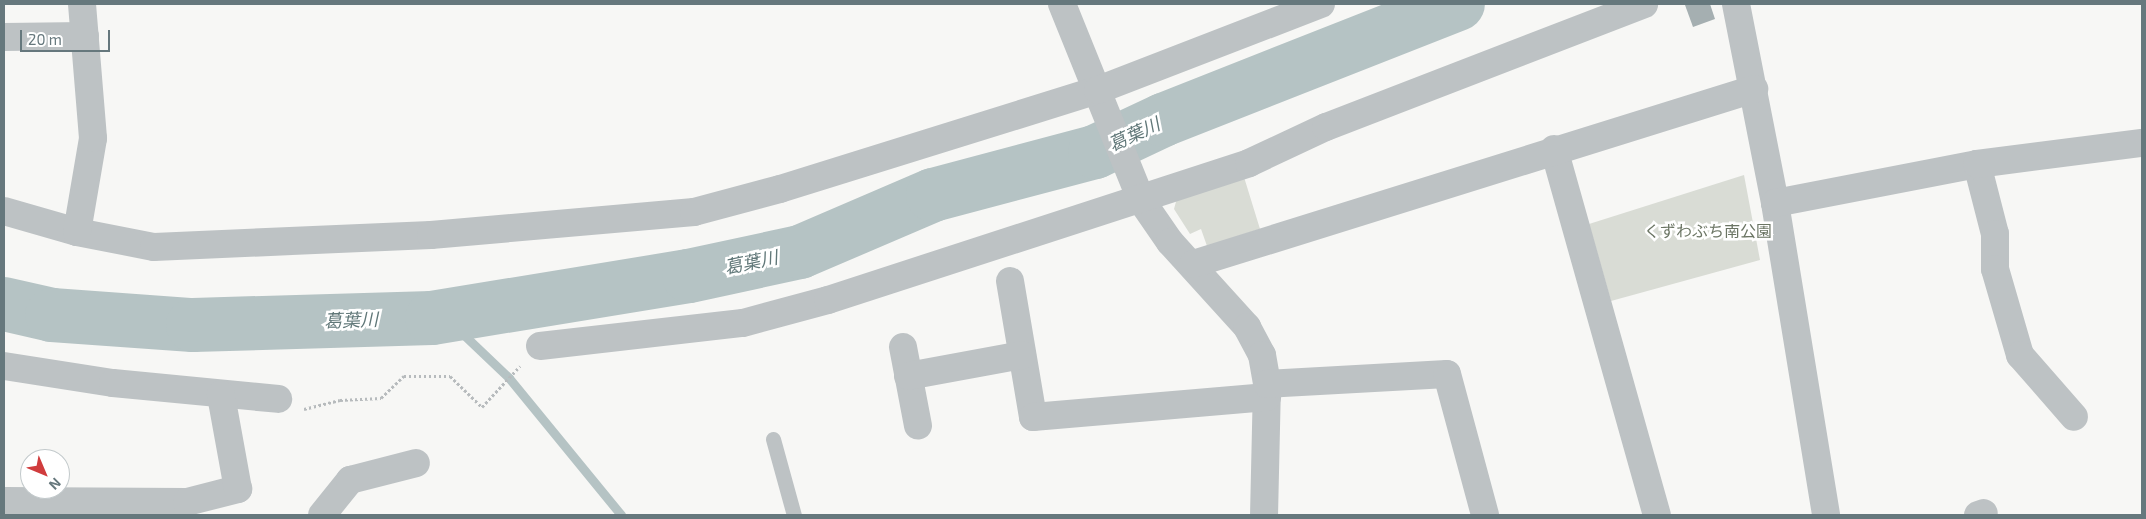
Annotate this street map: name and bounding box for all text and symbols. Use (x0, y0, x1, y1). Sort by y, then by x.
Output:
scale bar (22, 20, 112, 52)
text: 20 m (28, 30, 62, 48)
water label: 葛葉川 (1105, 113, 1163, 155)
park label: くずわぶち南公園 (1644, 221, 1772, 241)
water label: 葛葉川 (722, 246, 780, 278)
water label: 葛葉川 (324, 308, 378, 332)
north arrow (20, 449, 70, 499)
text: N (46, 475, 65, 494)

